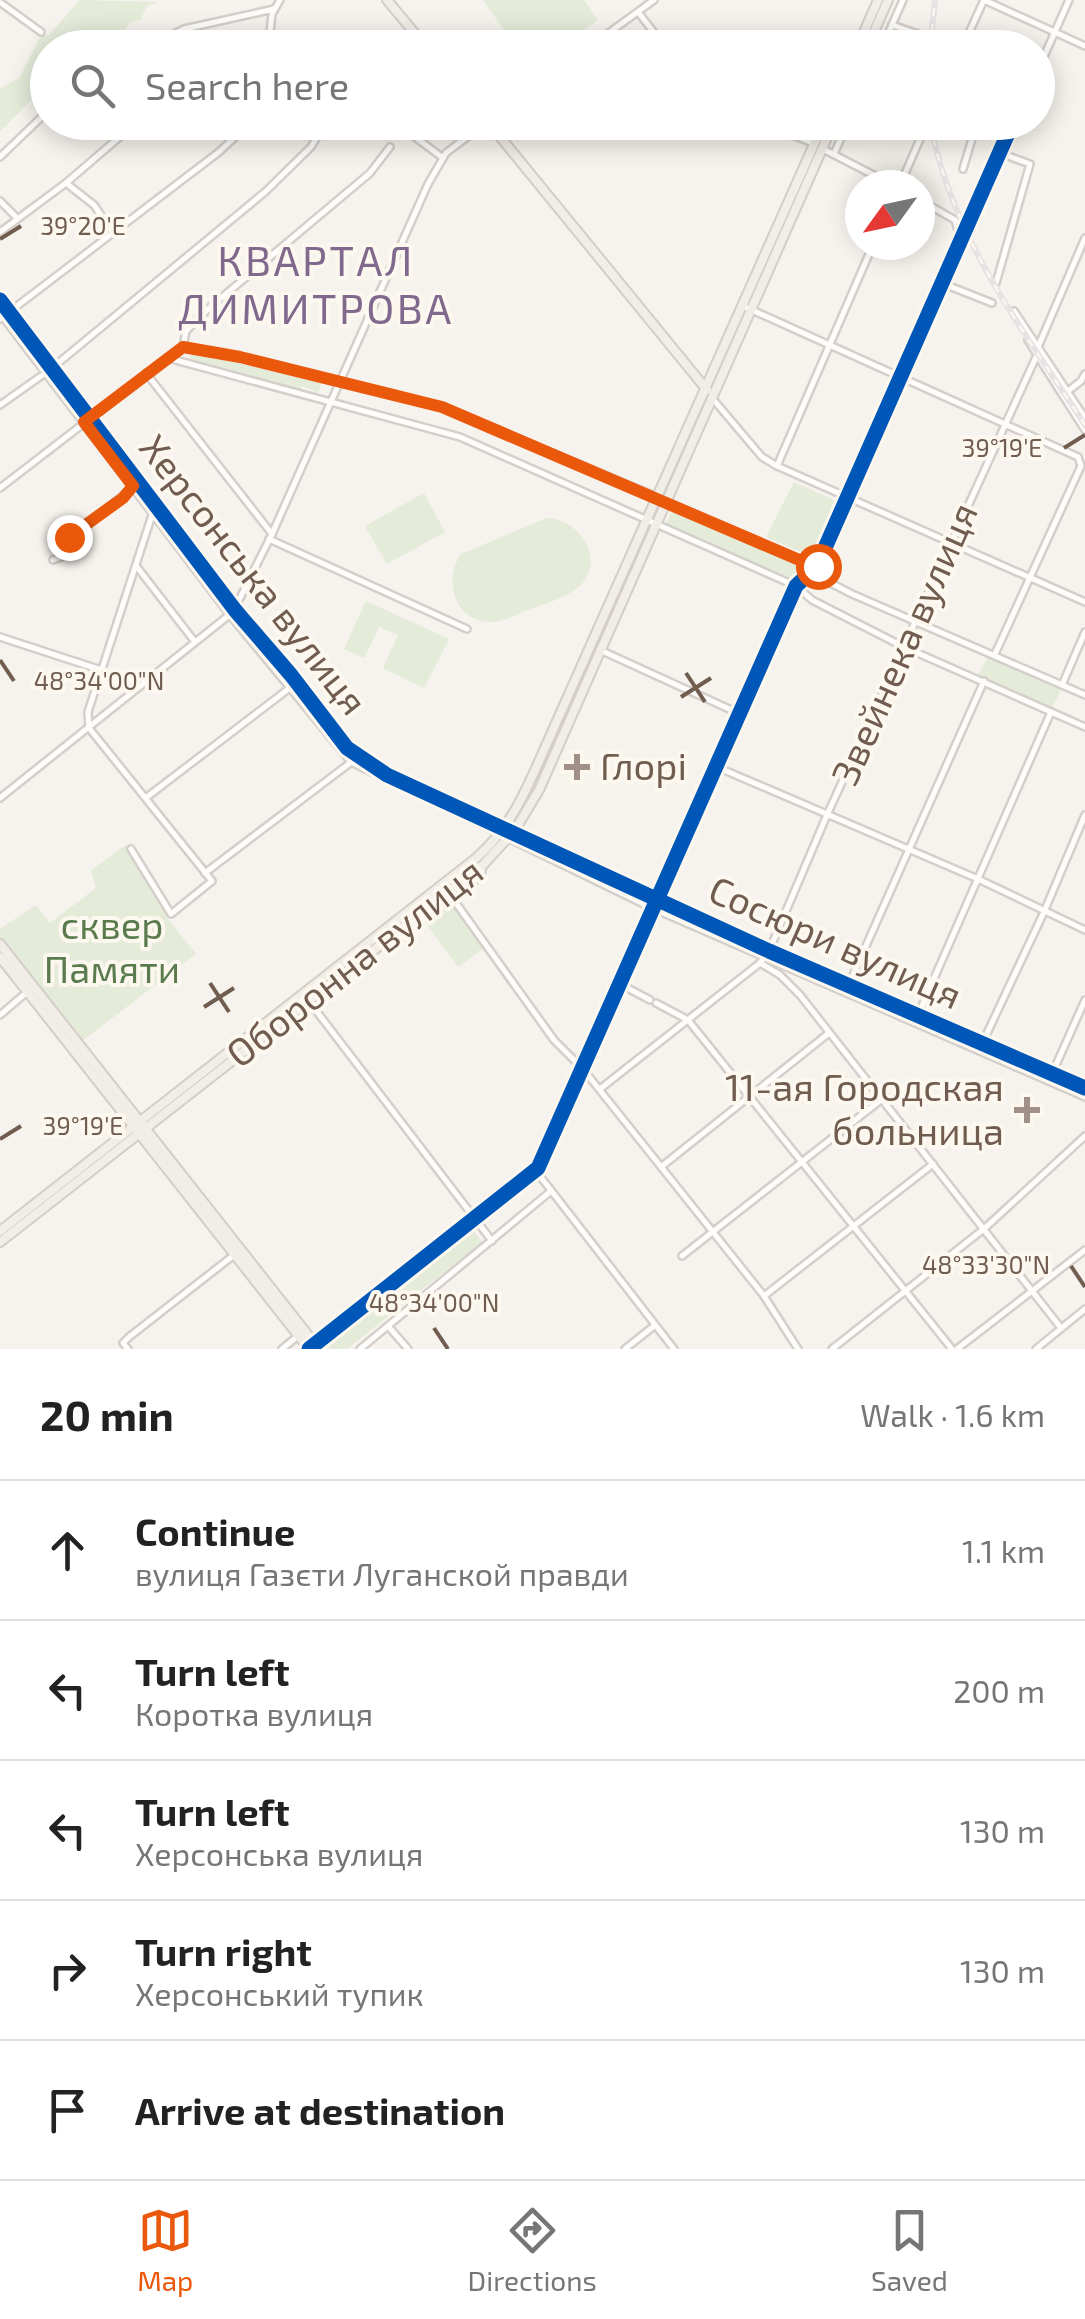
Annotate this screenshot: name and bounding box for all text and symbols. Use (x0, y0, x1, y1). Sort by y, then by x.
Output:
search box (30, 30, 1055, 140)
icon: search (65, 58, 120, 113)
text: Search here (145, 62, 349, 108)
north arrow (845, 170, 935, 260)
text: 39°20'E (40, 210, 126, 240)
district label: КВАРТАЛ ДИМИТРОВА (178, 234, 454, 332)
street label: Херсонська вулиця (131, 425, 378, 723)
text: 39°19'E (962, 432, 1042, 462)
street label: Звейнека вулиця (820, 495, 986, 791)
route end (47, 515, 93, 561)
route start (796, 544, 842, 590)
text: 48°34'00"N (34, 665, 164, 695)
place label: Глорі (600, 742, 687, 788)
marker: Глорі (564, 754, 590, 780)
street label: Оборонна вулиця (216, 847, 491, 1076)
street label: Сосюри вулиця (702, 865, 969, 1017)
park label: сквер Памяти (44, 901, 180, 991)
place label: 11-ая Городская больница (725, 1063, 1004, 1153)
marker: 11-ая Городская больница (1014, 1097, 1040, 1123)
text: 39°19'E (43, 1110, 123, 1140)
text: 48°33'30"N (922, 1249, 1050, 1279)
text: 48°34'00"N (369, 1287, 499, 1317)
text: 20 min (40, 1389, 174, 1439)
text: Walk · 1.6 km (860, 1395, 1045, 1433)
text: Continue (135, 1508, 295, 1554)
icon: ahead (40, 1523, 95, 1578)
text: 1.1 km (962, 1531, 1045, 1569)
text: вулиця Газєти Луганской правди (135, 1554, 629, 1592)
text: Turn left (135, 1648, 290, 1694)
icon: left (40, 1663, 95, 1718)
text: 200 m (953, 1671, 1045, 1709)
text: Коротка вулиця (135, 1694, 373, 1732)
text: Turn left (135, 1788, 290, 1834)
icon: left (40, 1803, 95, 1858)
text: 130 m (960, 1811, 1045, 1849)
text: Херсонська вулиця (135, 1834, 423, 1872)
text: Turn right (135, 1928, 312, 1974)
icon: right (40, 1943, 95, 1998)
text: 130 m (960, 1951, 1045, 1989)
text: Херсонський тупик (135, 1974, 424, 2012)
icon: arrive (40, 2083, 95, 2138)
text: Arrive at destination (135, 2087, 505, 2133)
tab: Map (137, 2203, 193, 2297)
tab: Directions (468, 2203, 597, 2297)
tab: Saved (871, 2203, 948, 2297)

